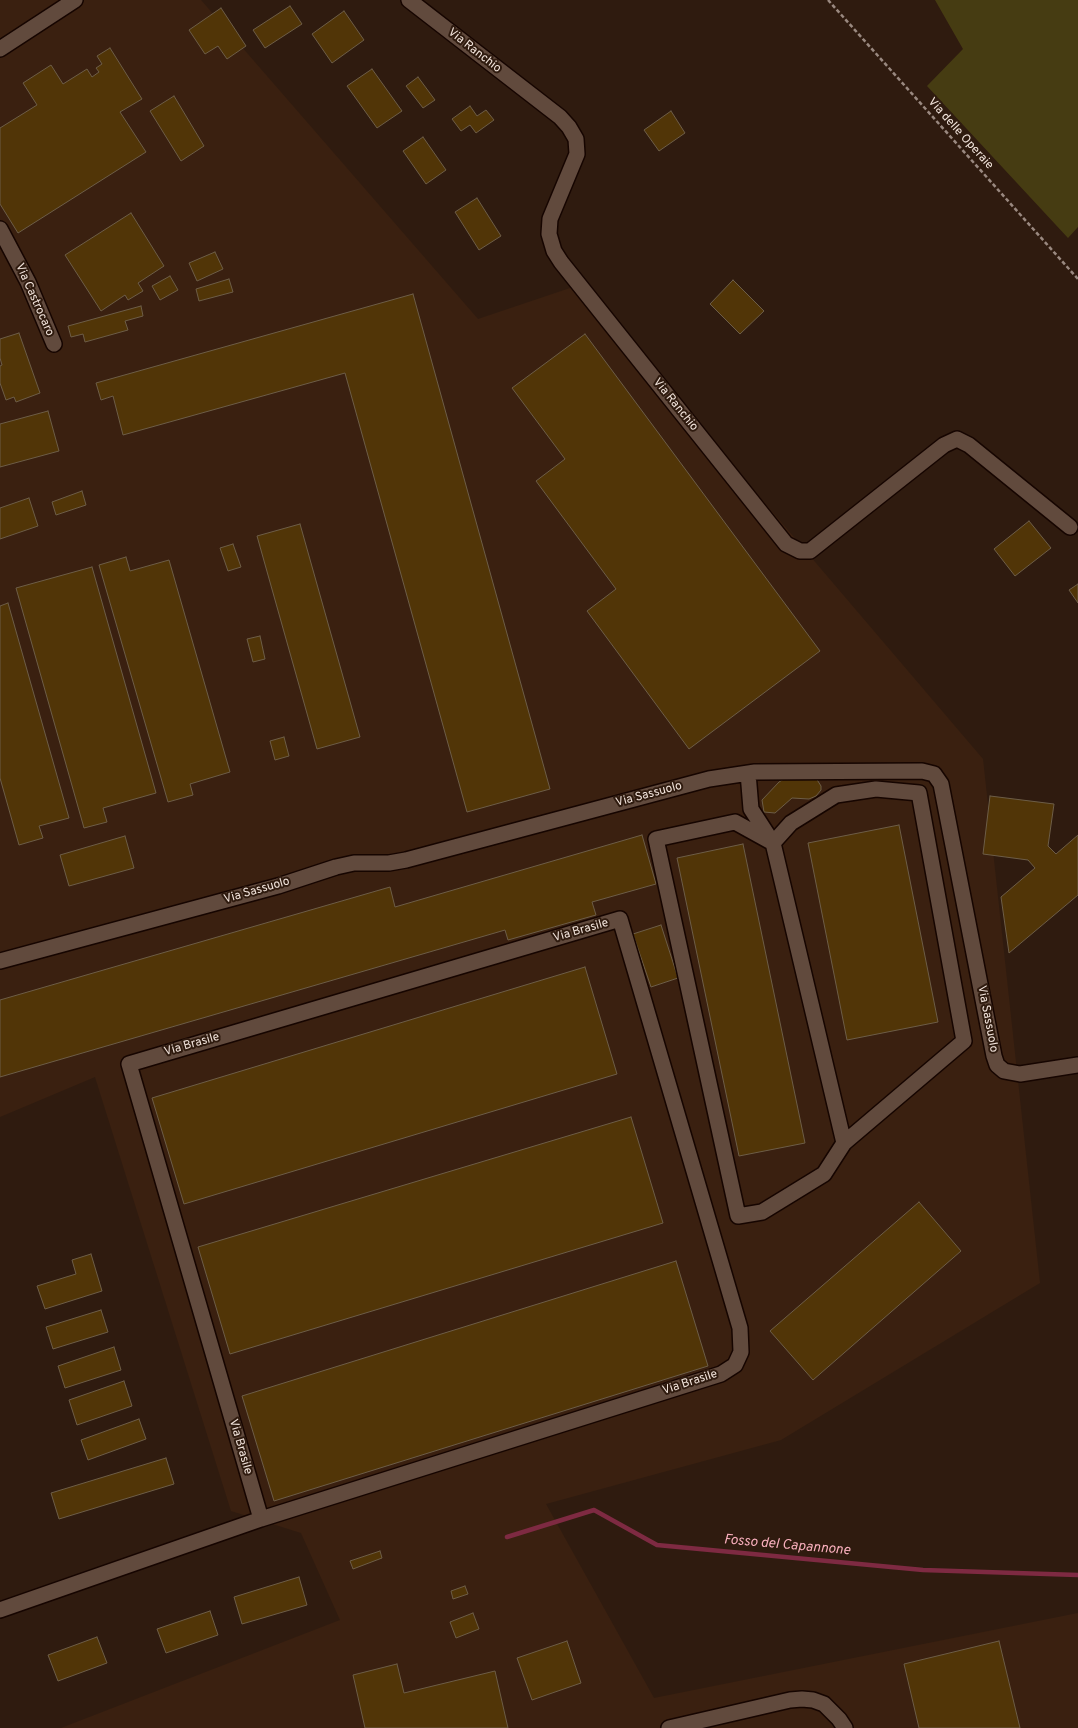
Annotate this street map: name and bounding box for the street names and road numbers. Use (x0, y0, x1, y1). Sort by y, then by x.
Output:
street label: Via Ranchio (444, 26, 504, 76)
street label: Via delle Operaie (924, 95, 996, 173)
street label: Via Castrocaro (11, 261, 57, 339)
street label: Via Ranchio (649, 376, 701, 434)
street label: Via Sassuolo (614, 779, 684, 811)
street label: Via Sassuolo (222, 875, 292, 907)
street label: Via Brasile (552, 916, 610, 946)
street label: Via Sassuolo (973, 984, 1001, 1054)
street label: Via Brasile (163, 1030, 221, 1060)
street label: Via Brasile (661, 1367, 719, 1399)
street label: Via Brasile (225, 1418, 255, 1476)

